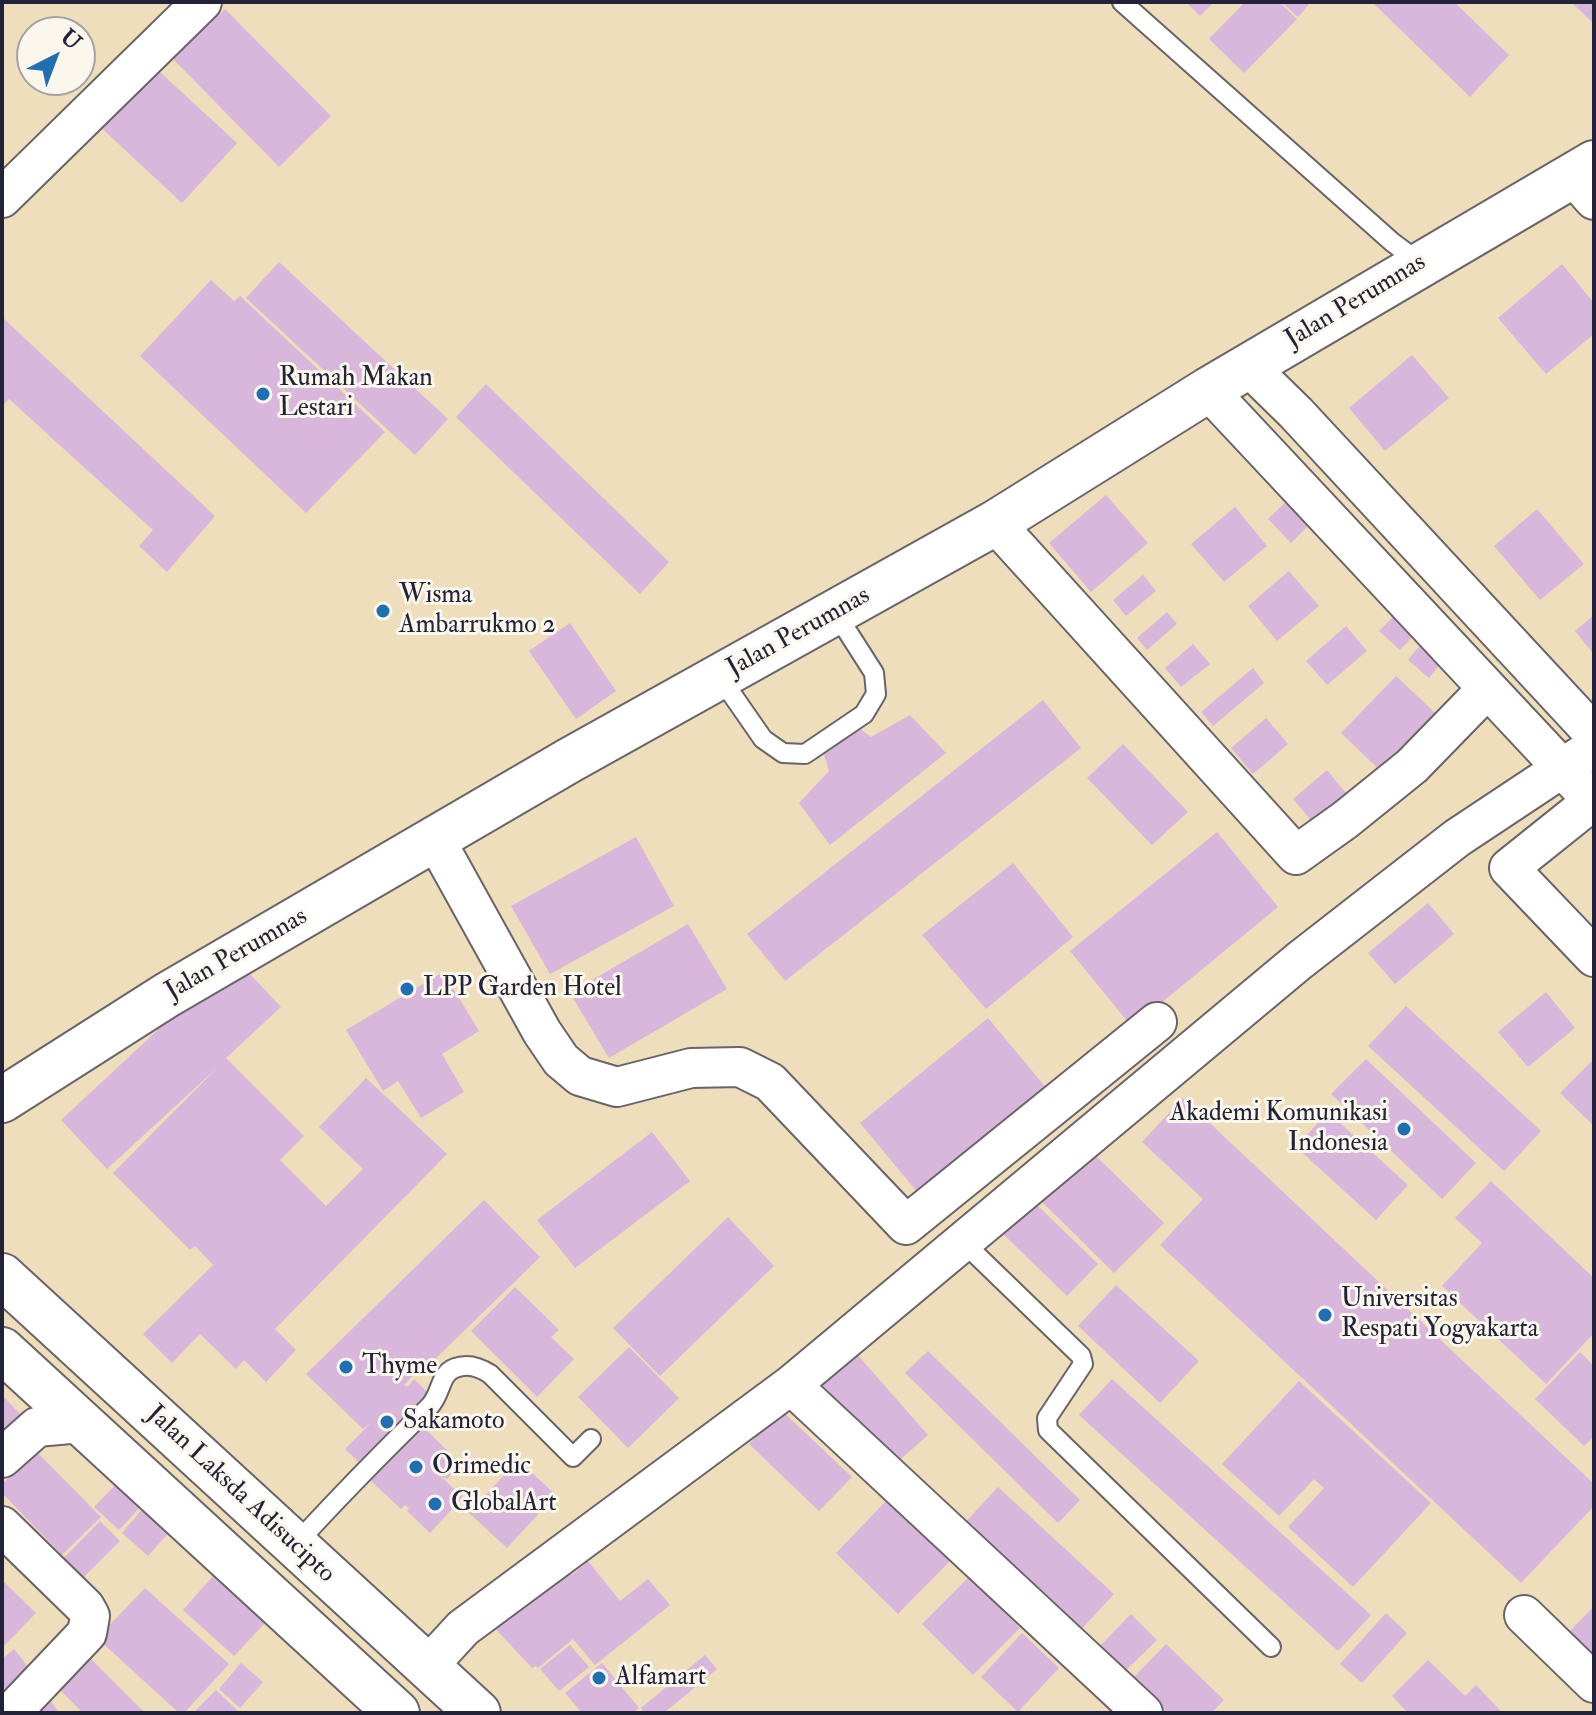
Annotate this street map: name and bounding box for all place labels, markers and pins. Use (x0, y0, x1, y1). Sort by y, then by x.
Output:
place label: Rumah Makan Lestari (279, 363, 433, 424)
marker: Rumah Makan Lestari (254, 385, 272, 403)
place label: Wisma Ambarrukmo 2 (399, 580, 555, 642)
marker: Wisma Ambarrukmo 2 (374, 602, 392, 620)
place label: LPP Garden Hotel (423, 973, 622, 1005)
marker: LPP Garden Hotel (398, 980, 416, 998)
place label: Akademi Komunikasi Indonesia (1170, 1098, 1388, 1160)
marker: Akademi Komunikasi Indonesia (1395, 1120, 1413, 1138)
place label: Universitas Respati Yogyakarta (1341, 1284, 1538, 1346)
marker: Universitas Respati Yogyakarta (1316, 1306, 1334, 1324)
place label: Thyme (362, 1351, 437, 1383)
marker: Thyme (337, 1358, 355, 1376)
place label: Sakamoto (403, 1406, 504, 1438)
marker: Sakamoto (378, 1413, 396, 1431)
place label: Orimedic (432, 1451, 531, 1483)
marker: Orimedic (407, 1458, 425, 1476)
place label: GlobalArt (451, 1488, 557, 1520)
marker: GlobalArt (426, 1495, 444, 1513)
place label: Alfamart (615, 1662, 706, 1694)
marker: Alfamart (590, 1669, 608, 1687)

